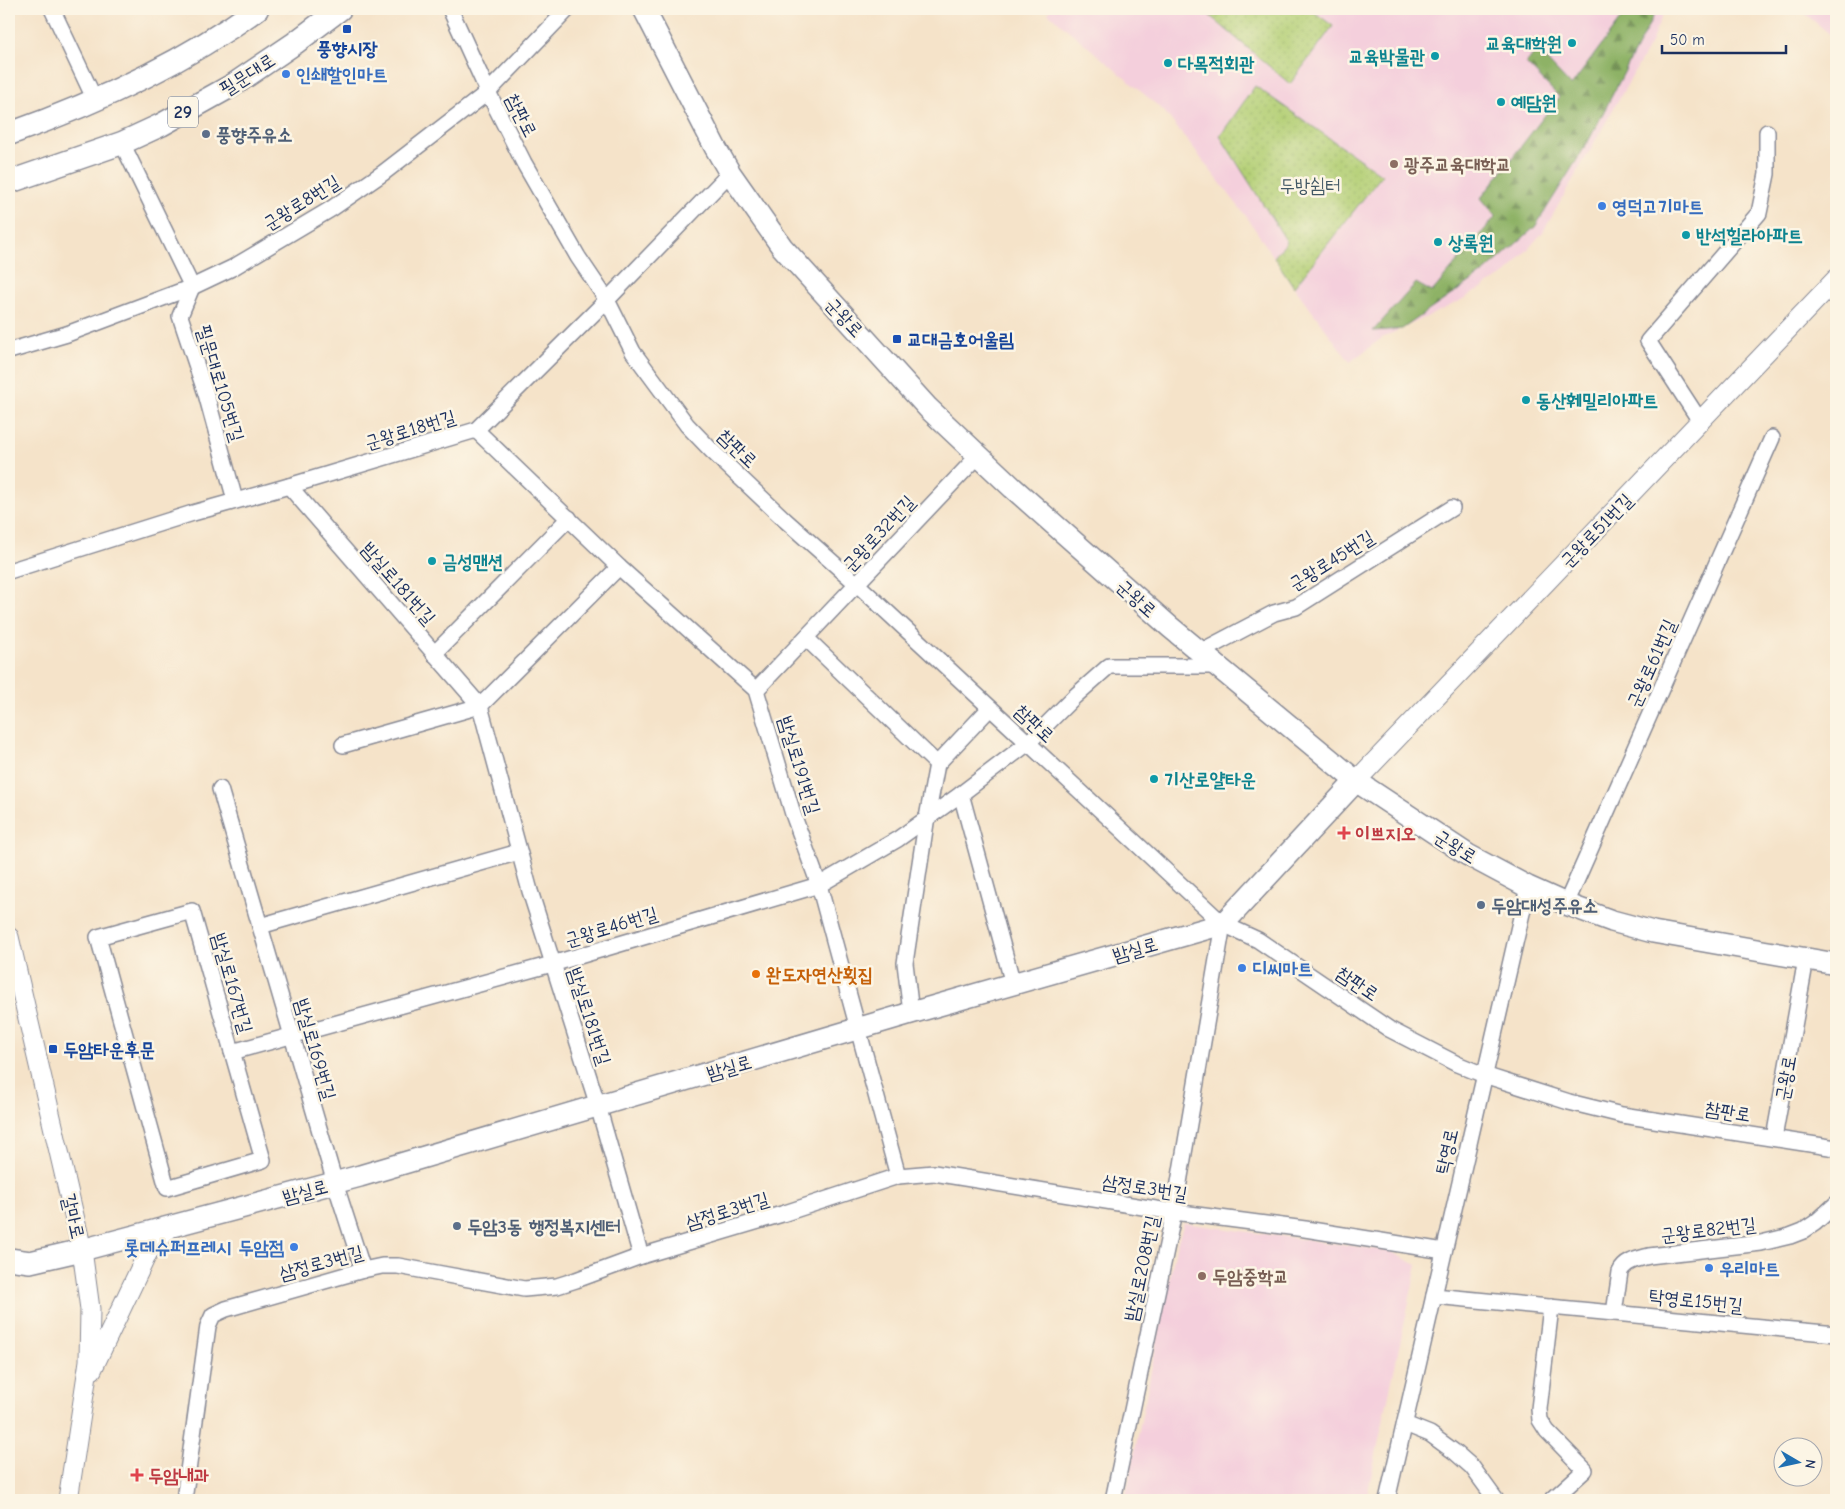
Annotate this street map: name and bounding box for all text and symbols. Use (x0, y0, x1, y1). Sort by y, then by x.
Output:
scale bar (1662, 22, 1786, 54)
marker: 풍향시장 (341, 23, 353, 35)
text: 50 m (1670, 31, 1705, 49)
place label: 교육대학원 (1486, 33, 1562, 55)
marker: 교육대학원 (1566, 37, 1578, 49)
place label: 풍향시장 (316, 38, 378, 60)
place label: 교육박물관 (1349, 46, 1426, 68)
street label: 필문대로 (216, 49, 279, 101)
marker: 교육박물관 (1429, 50, 1441, 62)
place label: 다목적회관 (1178, 53, 1255, 75)
marker: 다목적회관 (1162, 57, 1174, 69)
place label: 인쇄할인마트 (296, 64, 388, 86)
marker: 인쇄할인마트 (280, 68, 292, 80)
street label: 참판로 (501, 90, 541, 141)
place label: 예담원 (1511, 92, 1557, 114)
road number: 29 (168, 96, 198, 128)
marker: 예담원 (1495, 96, 1507, 108)
place label: 풍향주유소 (216, 124, 292, 146)
marker: 풍향주유소 (200, 128, 212, 140)
place label: 광주교육대학교 (1404, 154, 1511, 176)
marker: 광주교육대학교 (1388, 158, 1400, 170)
street label: 군왕로8번길 (259, 171, 344, 235)
park label: 두방쉼터 (1279, 175, 1341, 197)
place label: 영덕고기마트 (1612, 196, 1704, 218)
marker: 영덕고기마트 (1596, 200, 1608, 212)
place label: 반석힐라아파트 (1696, 225, 1803, 247)
marker: 반석힐라아파트 (1680, 229, 1692, 241)
place label: 상록원 (1448, 232, 1494, 254)
marker: 상록원 (1432, 236, 1444, 248)
street label: 군왕로 (821, 293, 868, 342)
street label: 필문대로105번길 (192, 322, 248, 444)
place label: 교대금호어울림 (907, 329, 1014, 351)
marker: 교대금호어울림 (891, 333, 903, 345)
place label: 동산훼밀리아파트 (1536, 390, 1658, 412)
marker: 동산훼밀리아파트 (1520, 394, 1532, 406)
street label: 군왕로18번길 (362, 406, 458, 454)
street label: 참판로 (713, 425, 761, 473)
street label: 군왕로51번길 (1556, 489, 1637, 572)
street label: 군왕로32번길 (838, 491, 920, 576)
street label: 군왕로45번길 (1285, 526, 1378, 596)
street label: 밤실로181번길 (357, 538, 440, 629)
place label: 금성맨션 (442, 551, 503, 573)
marker: 금성맨션 (426, 555, 438, 567)
street label: 군왕로 (1112, 575, 1161, 622)
street label: 군왕로61번길 (1623, 616, 1681, 711)
street label: 참판로 (1010, 700, 1059, 747)
street label: 밤실로191번길 (774, 713, 824, 817)
place label: 기산로얄타운 (1164, 769, 1256, 791)
marker: 기산로얄타운 (1148, 773, 1160, 785)
place label: 이쁘지오 (1355, 823, 1416, 845)
street label: 군왕로 (1430, 825, 1481, 868)
marker: 이쁘지오 (1337, 826, 1351, 840)
place label: 두암대성주유소 (1491, 895, 1598, 917)
marker: 두암대성주유소 (1475, 899, 1487, 911)
street label: 군왕로46번길 (562, 902, 660, 952)
street label: 밤실로167번길 (207, 931, 257, 1036)
street label: 밤실로 (1110, 933, 1160, 967)
place label: 디씨마트 (1252, 958, 1313, 980)
marker: 디씨마트 (1236, 962, 1248, 974)
street label: 참판로 (1332, 962, 1383, 1006)
place label: 완도자연산횟집 (766, 964, 873, 986)
street label: 밤실로181번길 (563, 965, 615, 1068)
marker: 완도자연산횟집 (750, 968, 762, 980)
street label: 밤실로169번길 (290, 996, 340, 1102)
place label: 두암타운후문 (63, 1039, 155, 1061)
marker: 두암타운후문 (47, 1043, 59, 1055)
street label: 밤실로 (704, 1051, 754, 1085)
street label: 군왕로 (1771, 1054, 1801, 1103)
street label: 참판로 (1703, 1098, 1752, 1126)
street label: 탁영로 (1431, 1126, 1463, 1176)
street label: 삼정로3번길 (1101, 1170, 1189, 1206)
street label: 밤실로 (280, 1175, 330, 1209)
street label: 삼정로3번길 (683, 1188, 772, 1234)
street label: 갈마로 (57, 1191, 89, 1241)
street label: 밤실로208번길 (1120, 1213, 1164, 1323)
street label: 군왕로82번길 (1659, 1213, 1757, 1247)
place label: 두암3동 행정복지센터 (467, 1216, 621, 1238)
marker: 두암3동 행정복지센터 (451, 1220, 463, 1232)
place label: 롯데슈퍼프레시 두암점 (124, 1237, 285, 1259)
street label: 삼정로3번길 (277, 1241, 366, 1285)
marker: 롯데슈퍼프레시 두암점 (288, 1241, 300, 1253)
place label: 우리마트 (1719, 1258, 1780, 1280)
marker: 우리마트 (1703, 1262, 1715, 1274)
place label: 두암중학교 (1212, 1266, 1288, 1288)
marker: 두암중학교 (1196, 1270, 1208, 1282)
street label: 탁영로15번길 (1648, 1285, 1744, 1317)
north arrow (1772, 1436, 1822, 1486)
text: N (1801, 1458, 1819, 1470)
place label: 두암내과 (148, 1465, 209, 1487)
marker: 두암내과 (130, 1468, 144, 1482)

